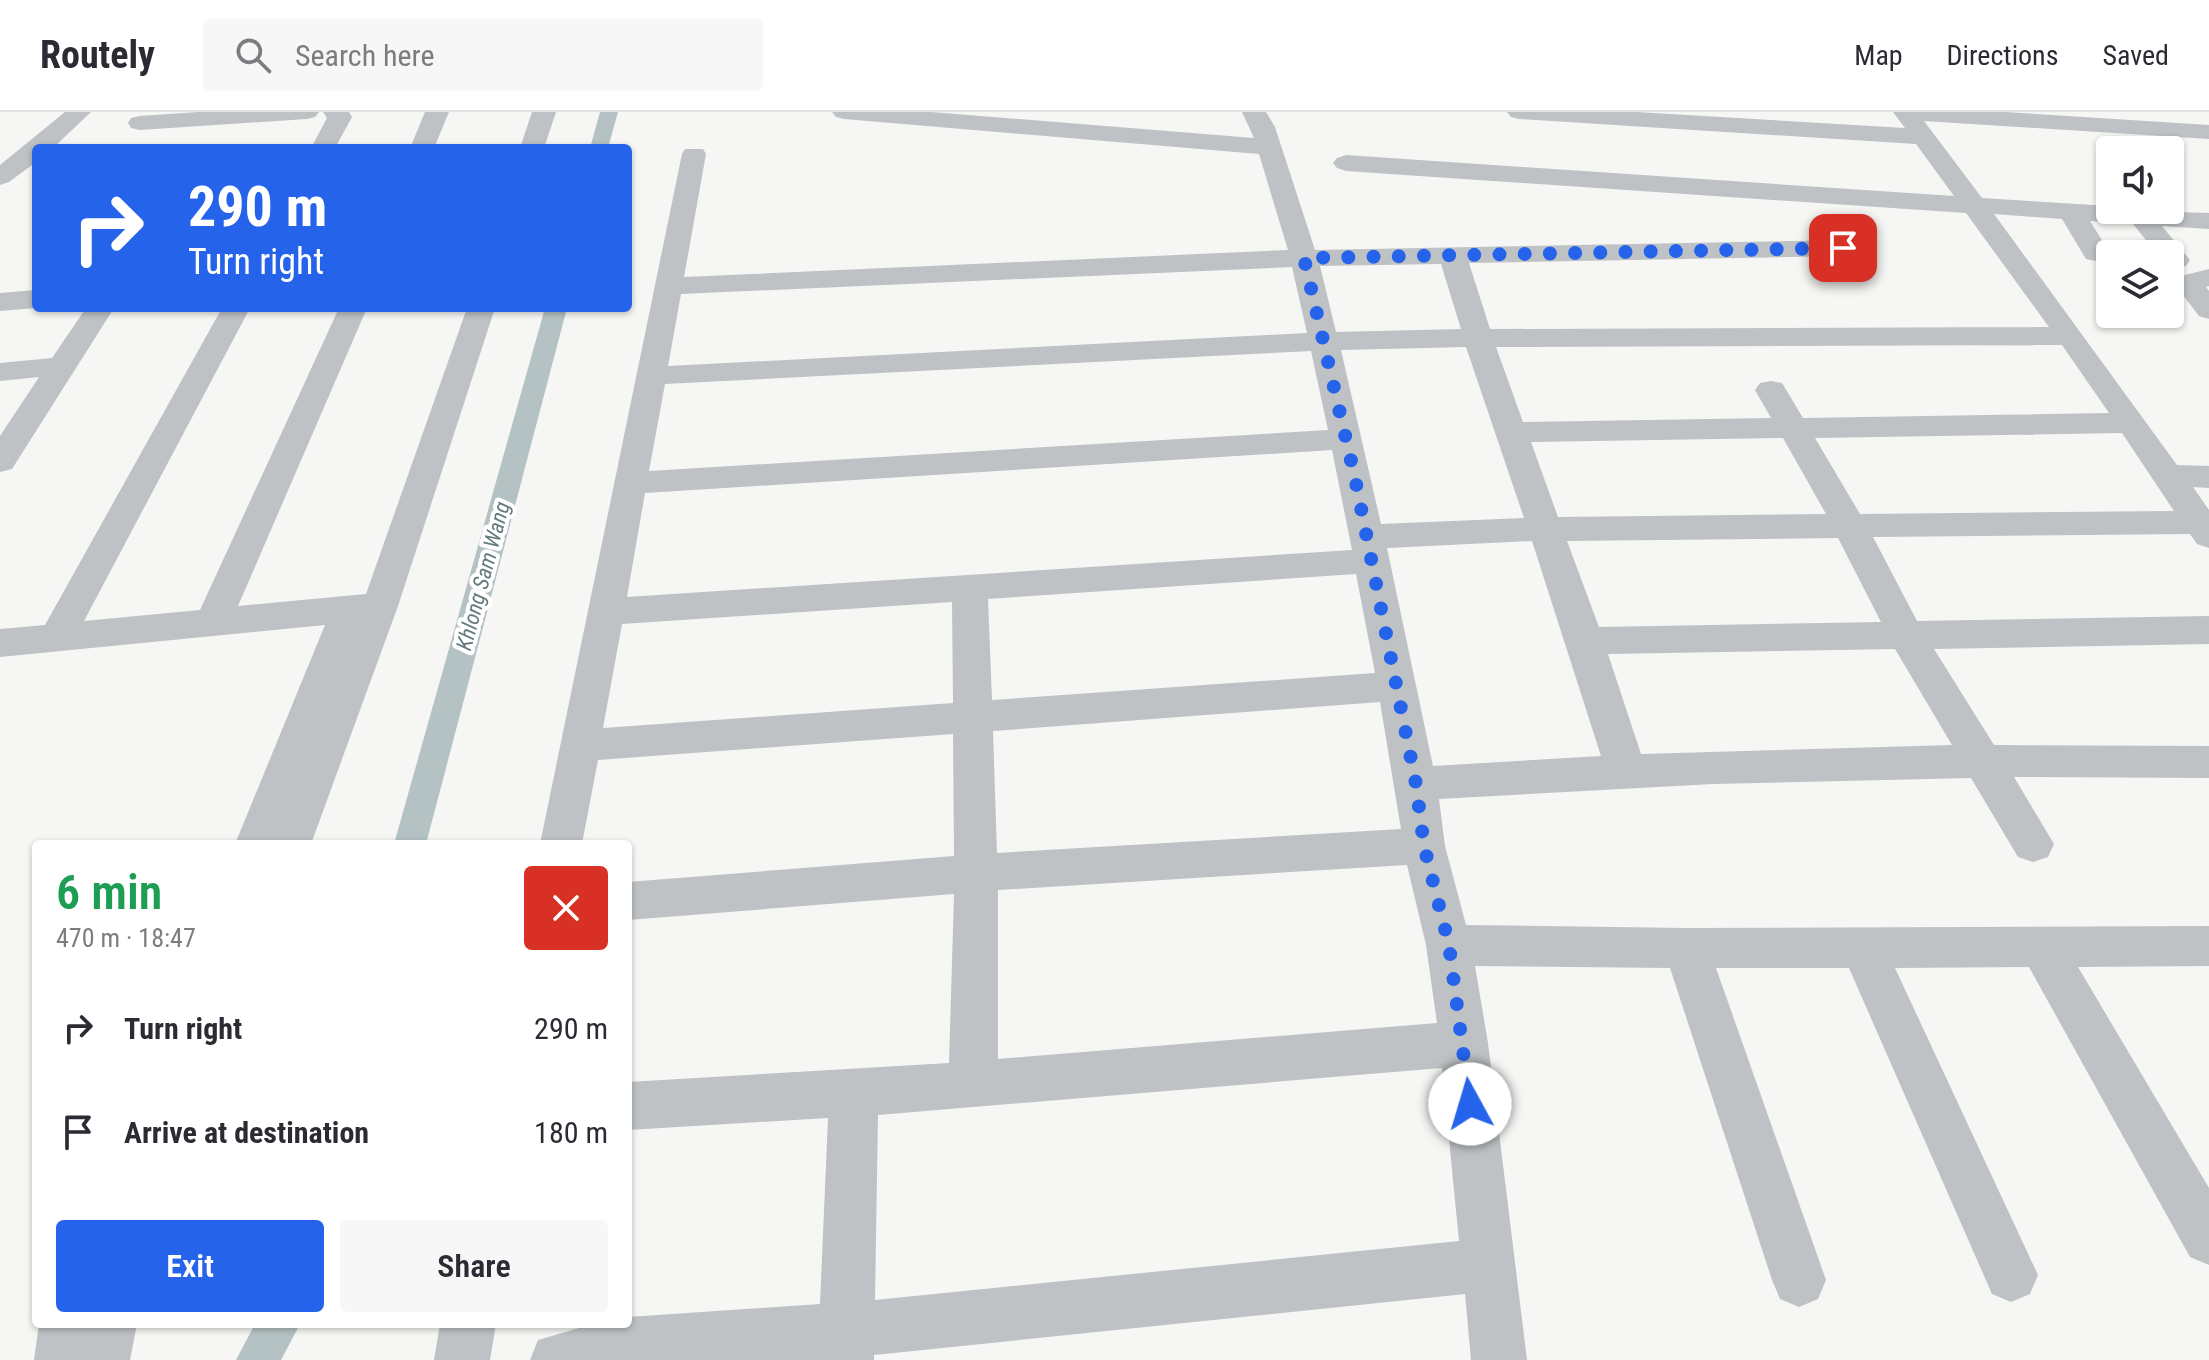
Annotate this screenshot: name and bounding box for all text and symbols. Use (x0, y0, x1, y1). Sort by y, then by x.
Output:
search box (203, 19, 763, 91)
text: Routely (40, 33, 155, 77)
icon: search (231, 33, 275, 77)
text: Search here (295, 38, 435, 73)
text: Map (1854, 39, 1903, 72)
text: Directions (1947, 39, 2058, 72)
text: Saved (2102, 39, 2169, 72)
map controls (2096, 136, 2184, 328)
button: sound (2096, 136, 2184, 224)
text: 290 m (188, 174, 327, 240)
icon: right (56, 176, 160, 280)
pin (1809, 214, 1877, 282)
icon: arrive (1821, 226, 1865, 270)
button: layers (2096, 240, 2184, 328)
text: Turn right (188, 241, 324, 283)
water label: Khlong Sam Wang (451, 499, 515, 653)
text: 6 min (56, 864, 162, 921)
button: close (524, 866, 608, 950)
text: 470 m · 18:47 (56, 923, 196, 953)
icon: right (56, 1006, 100, 1050)
text: Turn right (124, 1011, 242, 1046)
text: 290 m (534, 1011, 608, 1046)
position arrow (1428, 1062, 1512, 1146)
icon: arrive (56, 1110, 100, 1154)
text: Arrive at destination (124, 1115, 369, 1150)
text: 180 m (534, 1115, 608, 1150)
button: Exit (56, 1220, 324, 1312)
button: Share (340, 1220, 608, 1312)

